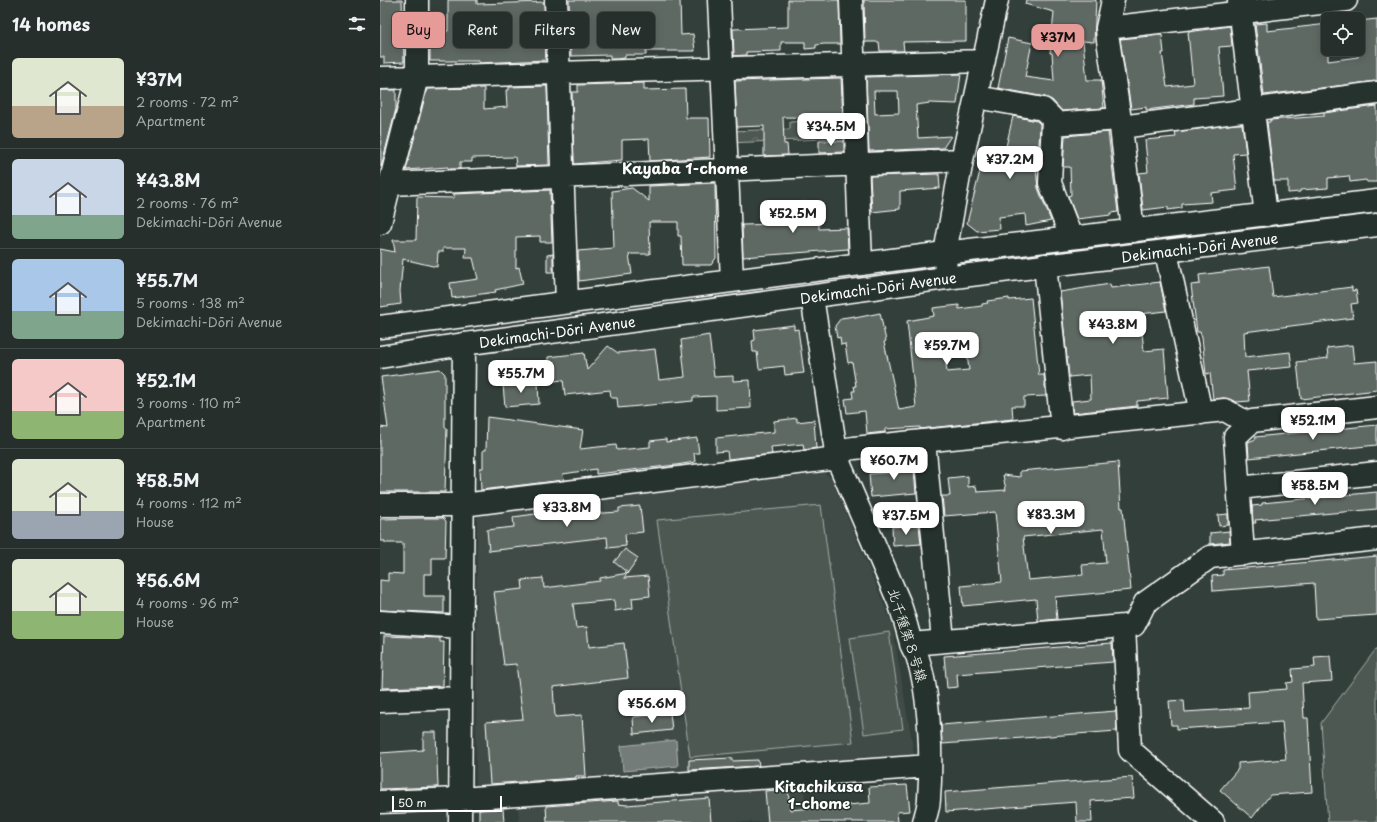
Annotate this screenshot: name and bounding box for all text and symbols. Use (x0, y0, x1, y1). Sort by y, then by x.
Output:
text: 14 homes (12, 11, 90, 37)
chip: Buy (392, 12, 445, 48)
chip: Rent (453, 12, 512, 48)
chip: Filters (520, 12, 589, 48)
chip: New (597, 12, 655, 48)
map controls (1321, 12, 1365, 56)
button: locate (1321, 12, 1365, 56)
icon: filters (346, 13, 368, 35)
pin: ¥37M (1034, 24, 1082, 58)
text: ¥37M (1040, 27, 1076, 46)
text: ¥37M (136, 66, 182, 92)
icon: home (44, 74, 92, 122)
text: 2 rooms · 72 m² (136, 92, 239, 111)
text: Apartment (136, 111, 205, 130)
pin: ¥34.5M (798, 113, 864, 147)
text: ¥34.5M (806, 116, 856, 135)
pin: ¥37.2M (977, 146, 1043, 180)
text: ¥37.2M (986, 149, 1034, 168)
district label: Kayaba 1-chome (622, 156, 748, 179)
text: ¥43.8M (136, 167, 201, 193)
icon: home (44, 175, 92, 223)
text: 2 rooms · 76 m² (136, 193, 239, 212)
pin: ¥52.5M (760, 200, 826, 234)
text: ¥52.5M (769, 203, 817, 222)
text: Dekimachi-Dōri Avenue (136, 212, 282, 231)
street label: Dekimachi-Dōri Avenue (1120, 227, 1279, 267)
street label: Dekimachi-Dōri Avenue (799, 266, 958, 308)
text: ¥55.7M (136, 267, 198, 293)
icon: home (44, 275, 92, 323)
text: 5 rooms · 138 m² (136, 293, 245, 312)
street label: Dekimachi-Dōri Avenue (478, 310, 637, 352)
pin: ¥43.8M (1080, 311, 1146, 345)
text: Dekimachi-Dōri Avenue (136, 312, 282, 331)
text: ¥43.8M (1088, 314, 1138, 333)
pin: ¥59.7M (914, 332, 980, 366)
text: ¥59.7M (924, 335, 970, 354)
pin: ¥55.7M (488, 360, 554, 394)
text: ¥55.7M (497, 363, 545, 382)
text: ¥52.1M (136, 367, 196, 393)
icon: home (44, 375, 92, 423)
text: 3 rooms · 110 m² (136, 393, 241, 412)
pin: ¥52.1M (1280, 407, 1346, 441)
text: ¥52.1M (1290, 410, 1336, 429)
text: Apartment (136, 412, 205, 431)
pin: ¥60.7M (861, 447, 927, 481)
text: ¥60.7M (870, 450, 918, 469)
text: ¥58.5M (136, 467, 199, 493)
pin: ¥58.5M (1282, 472, 1348, 506)
icon: home (44, 475, 92, 523)
text: ¥58.5M (1291, 475, 1339, 494)
text: 4 rooms · 112 m² (136, 493, 242, 512)
pin: ¥33.8M (534, 494, 600, 528)
text: ¥33.8M (543, 497, 591, 516)
pin: ¥83.3M (1018, 501, 1084, 535)
pin: ¥37.5M (873, 502, 939, 536)
text: ¥83.3M (1027, 504, 1075, 523)
text: ¥37.5M (882, 505, 930, 524)
text: House (136, 512, 174, 531)
text: ¥56.6M (136, 567, 201, 593)
icon: home (44, 575, 92, 623)
street label: 北千種第８号線 (883, 585, 933, 685)
text: 4 rooms · 96 m² (136, 593, 239, 612)
text: House (136, 612, 174, 631)
pin: ¥56.6M (619, 690, 685, 724)
text: ¥56.6M (627, 693, 677, 712)
district label: Kitachikusa 1-chome (775, 774, 863, 814)
scale bar (392, 794, 502, 813)
text: 50 m (398, 794, 427, 811)

